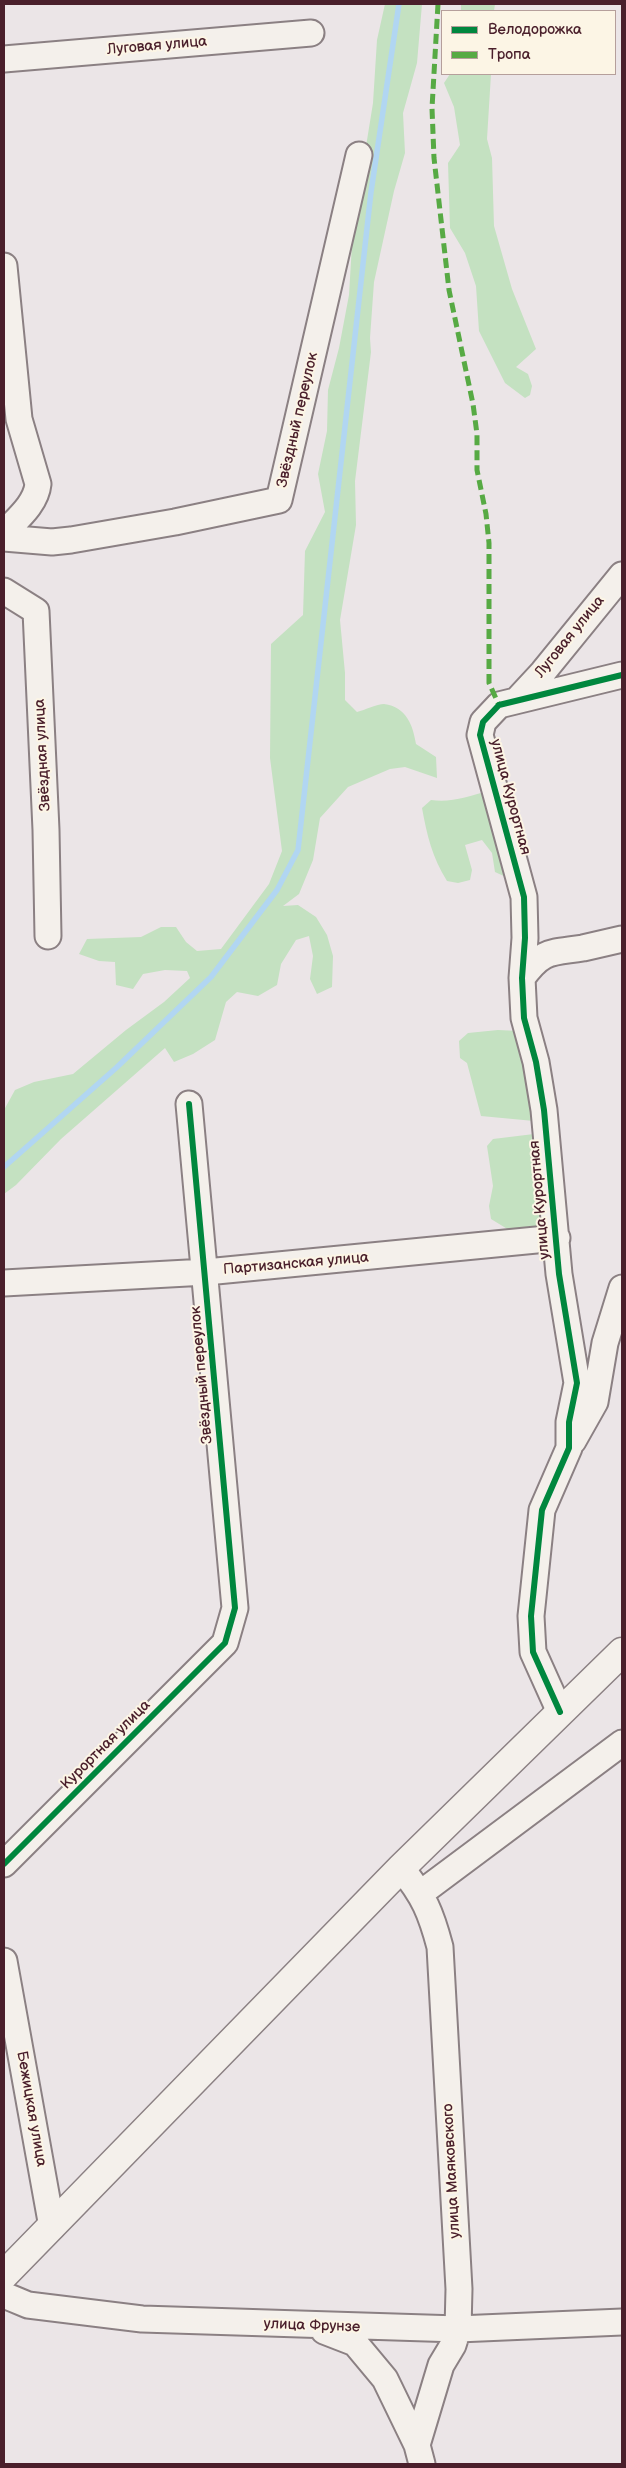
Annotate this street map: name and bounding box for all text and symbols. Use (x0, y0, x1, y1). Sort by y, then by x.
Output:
legend (441, 10, 616, 75)
text: Велодорожка (488, 20, 582, 39)
street label: Луговая улица (106, 33, 208, 59)
text: Тропа (488, 45, 531, 64)
street label: Звёздный переулок (274, 351, 322, 489)
street label: Луговая улица (531, 592, 609, 682)
street label: Звёздная улица (31, 698, 55, 812)
street label: улица Курортная (486, 737, 534, 857)
street label: улица Курортная (526, 1140, 554, 1260)
street label: Партизанская улица (222, 1249, 370, 1279)
street label: Звёздный переулок (187, 1305, 217, 1445)
street label: Курортная улица (57, 1696, 155, 1794)
street label: Бежицкая улица (12, 2050, 50, 2168)
street label: улица Маяковского (439, 2103, 465, 2239)
street label: улица Фрунзе (263, 2315, 361, 2337)

